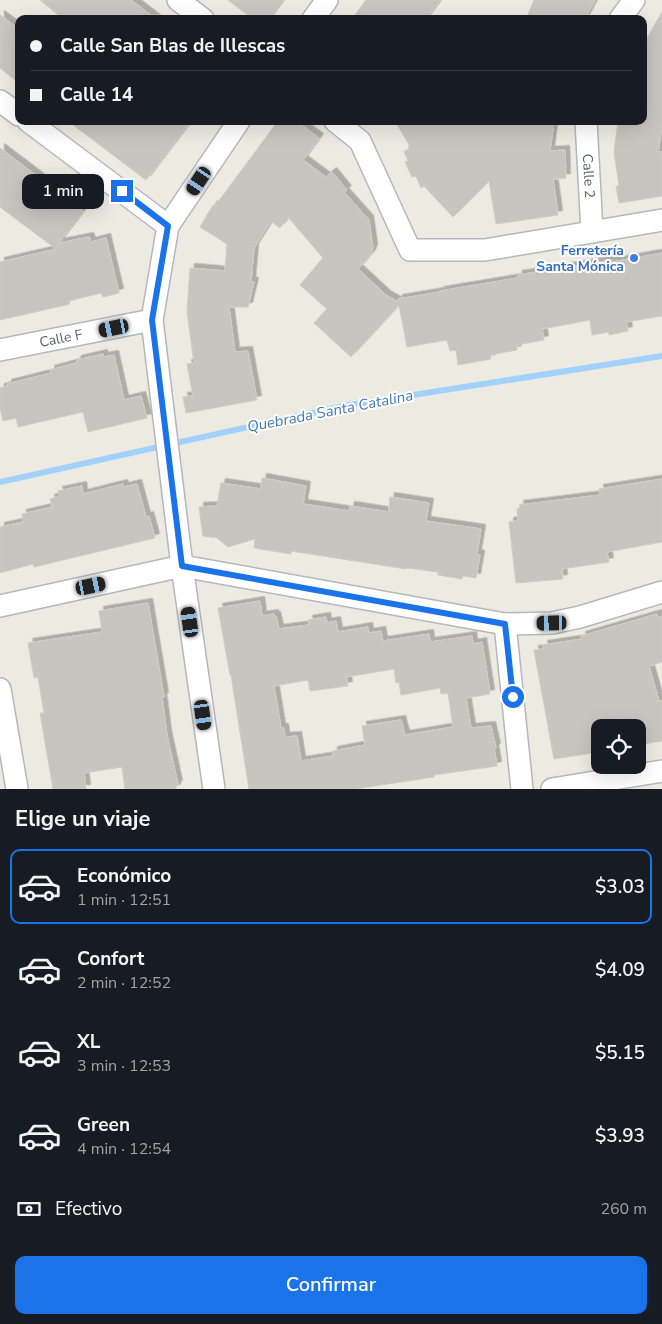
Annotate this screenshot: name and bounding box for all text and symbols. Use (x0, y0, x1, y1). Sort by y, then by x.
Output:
text: Calle San Blas de Illescas (60, 33, 285, 59)
text: Calle 14 (60, 82, 133, 108)
street label: Calle 2 (578, 153, 600, 199)
car (184, 164, 213, 198)
callout: 1 min (22, 174, 104, 208)
text: 1 min (43, 180, 83, 202)
route end (111, 180, 133, 202)
place label: Ferretería Santa Mónica (536, 241, 624, 276)
marker: Ferretería Santa Mónica (628, 252, 640, 264)
car (97, 318, 130, 338)
street label: Calle F (38, 324, 84, 352)
water label: Quebrada Santa Catalina (245, 385, 415, 437)
car (74, 576, 107, 596)
car (180, 606, 199, 638)
car (536, 615, 567, 631)
route start (502, 686, 524, 708)
car (193, 699, 212, 731)
map controls (591, 719, 646, 774)
button: locate (591, 719, 646, 774)
text: Elige un viaje (15, 804, 150, 834)
text: Económico (77, 863, 171, 889)
icon: car (17, 864, 62, 909)
text: $3.03 (595, 874, 645, 900)
text: 1 min · 12:51 (77, 889, 171, 911)
text: Confort (77, 946, 144, 972)
icon: car (17, 947, 62, 992)
text: $4.09 (595, 957, 645, 983)
text: 2 min · 12:52 (77, 972, 171, 994)
text: XL (77, 1029, 100, 1055)
icon: car (17, 1030, 62, 1075)
text: $5.15 (595, 1040, 645, 1066)
text: 3 min · 12:53 (77, 1055, 171, 1077)
text: Green (77, 1112, 130, 1138)
icon: car (17, 1113, 62, 1158)
text: $3.93 (595, 1123, 645, 1149)
text: 4 min · 12:54 (77, 1138, 171, 1160)
icon: cash (15, 1195, 43, 1223)
text: Efectivo (55, 1196, 122, 1222)
text: 260 m (600, 1198, 647, 1220)
button: Confirmar (15, 1256, 647, 1314)

